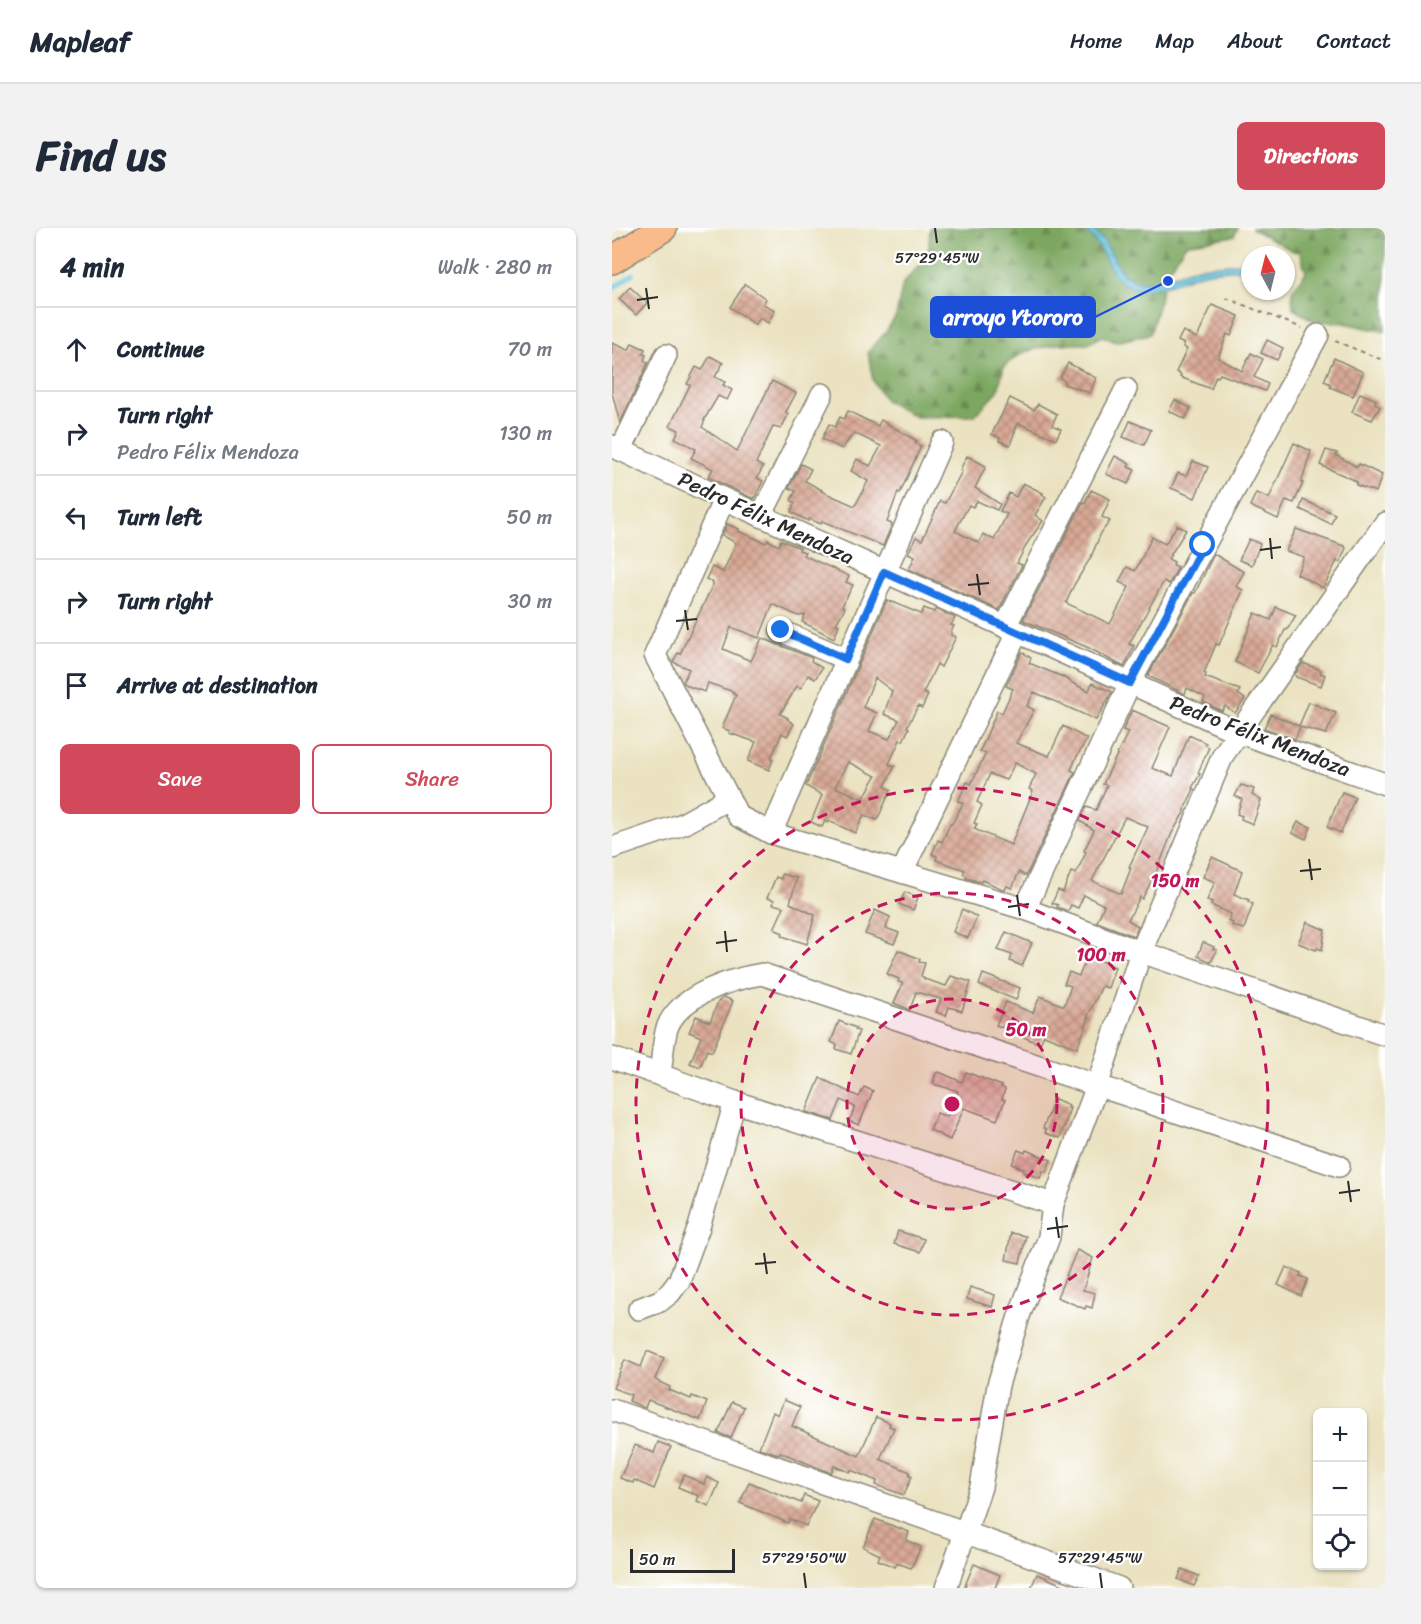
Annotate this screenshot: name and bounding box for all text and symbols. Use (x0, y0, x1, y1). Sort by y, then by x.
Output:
text: Mapleaf (30, 17, 130, 66)
text: Home (1070, 22, 1122, 60)
text: Map (1155, 22, 1194, 60)
text: About (1227, 22, 1284, 60)
text: Contact (1317, 22, 1391, 60)
text: Find us (36, 119, 166, 193)
button: Directions (1237, 122, 1385, 190)
text: 4 min (60, 244, 124, 290)
text: 57°29'45"W (895, 245, 979, 271)
north arrow (1241, 246, 1295, 300)
text: Walk · 280 m (438, 250, 552, 285)
callout: arroyo Ytororo (931, 297, 1095, 337)
text: arroyo Ytororo (942, 298, 1083, 337)
text: Continue (117, 330, 205, 369)
text: 70 m (507, 332, 552, 367)
icon: ahead (60, 333, 93, 366)
text: Turn right (117, 396, 212, 435)
text: 130 m (499, 416, 552, 451)
icon: right (60, 417, 93, 450)
text: Pedro Félix Mendoza (117, 435, 299, 470)
street label: Pedro Félix Mendoza (671, 460, 861, 576)
text: Turn left (117, 498, 202, 537)
text: 50 m (507, 500, 552, 535)
icon: left (60, 501, 93, 534)
route start (1189, 531, 1215, 557)
text: Turn right (117, 582, 212, 621)
text: 30 m (508, 584, 552, 619)
icon: right (60, 585, 93, 618)
route end (767, 616, 793, 642)
text: Arrive at destination (117, 666, 318, 705)
icon: arrive (60, 669, 93, 702)
street label: Pedro Félix Mendoza (1164, 684, 1356, 788)
button: Save (60, 744, 300, 814)
button: Share (312, 744, 552, 814)
text: 150 m (1151, 865, 1199, 897)
text: 100 m (1077, 939, 1126, 971)
text: 50 m (1006, 1014, 1047, 1046)
centre of rings (942, 1094, 962, 1114)
map controls (1313, 1408, 1367, 1570)
button: + (1313, 1408, 1367, 1462)
button: − (1313, 1462, 1367, 1516)
button: locate (1313, 1516, 1367, 1570)
text: 50 m (639, 1545, 675, 1574)
text: 57°29'50"W (762, 1545, 846, 1571)
text: 57°29'45"W (1058, 1545, 1142, 1571)
scale bar (630, 1546, 735, 1574)

